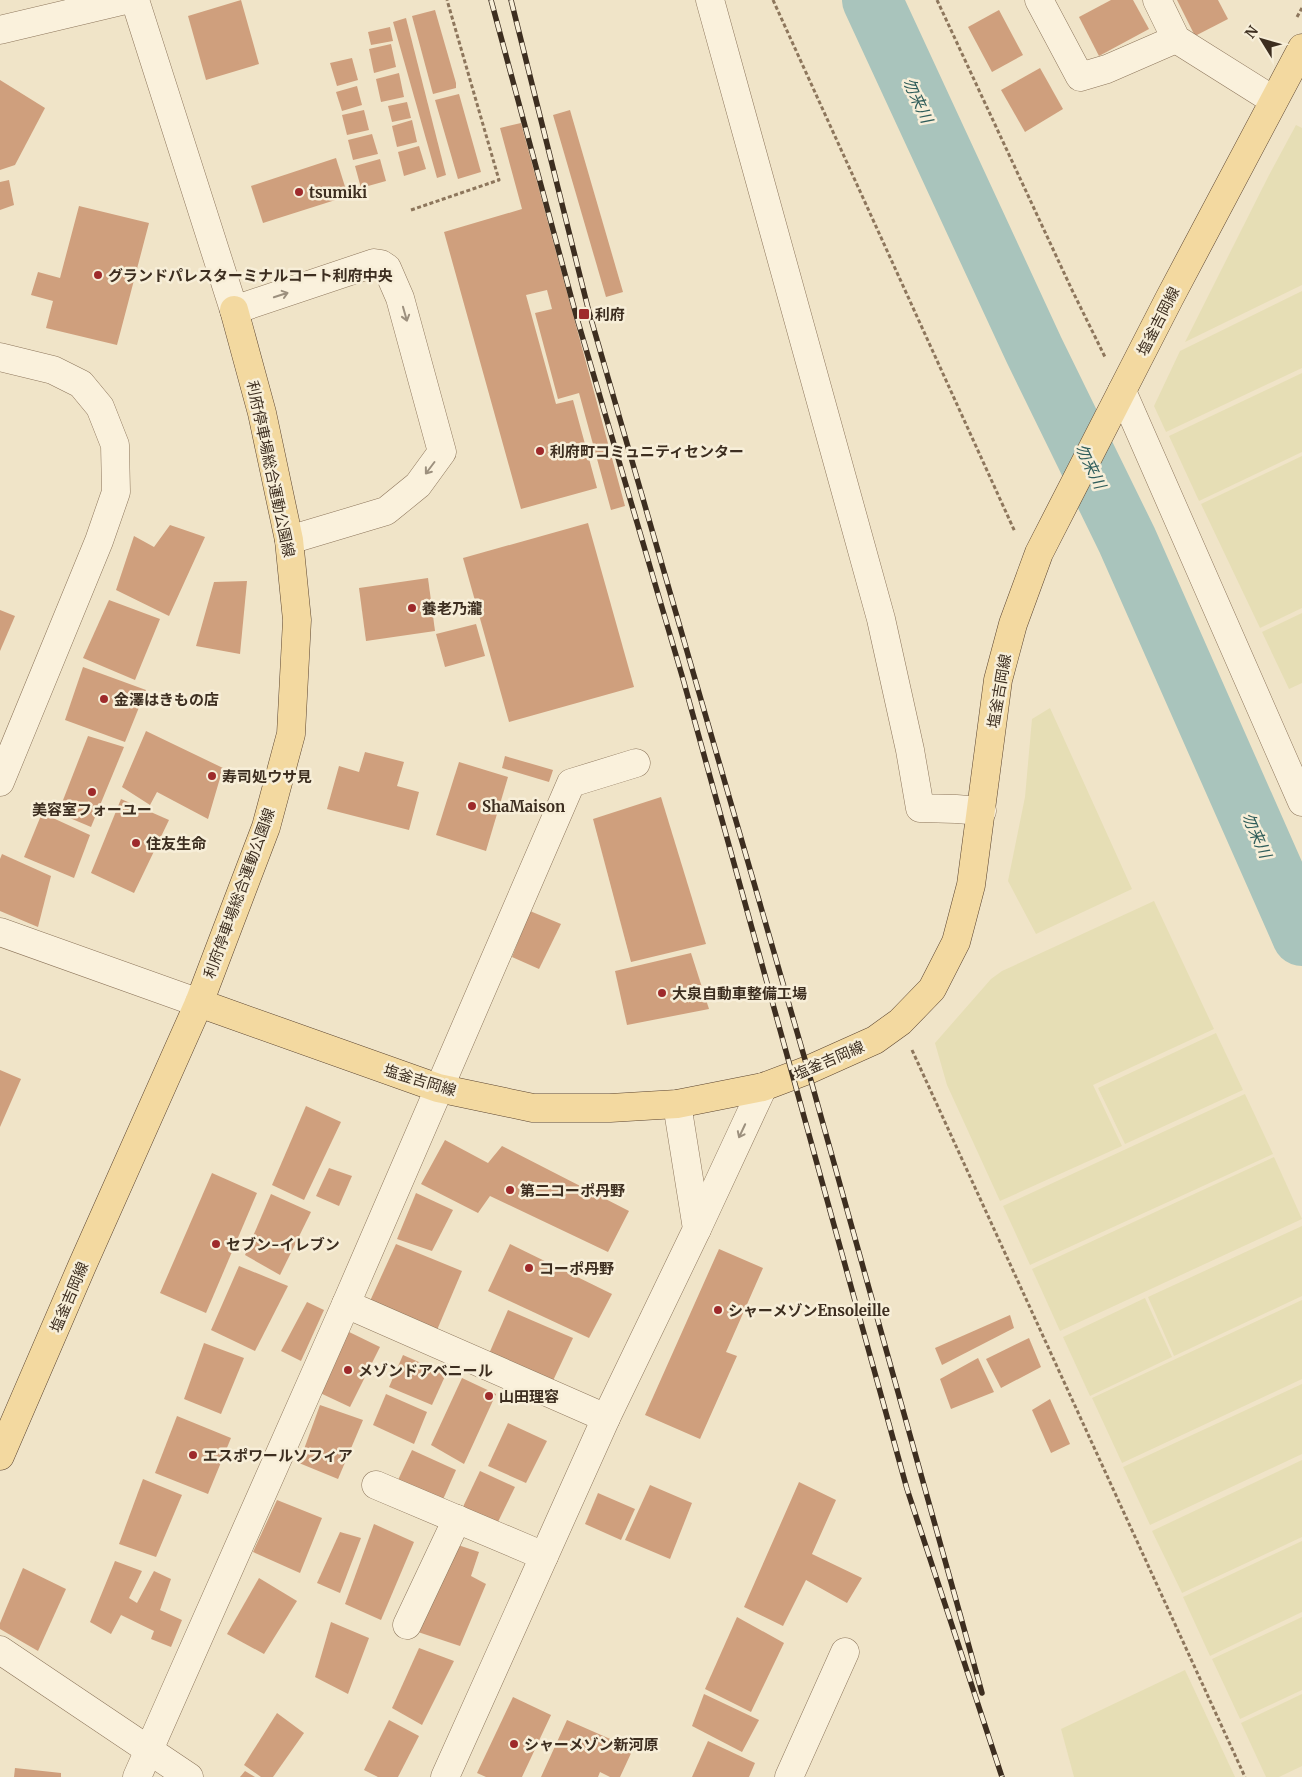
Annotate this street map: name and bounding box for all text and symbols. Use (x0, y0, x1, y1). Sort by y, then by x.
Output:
north arrow (1237, 15, 1287, 65)
text: N (1241, 22, 1262, 42)
water label: 勿来川 (899, 74, 938, 128)
place label: tsumiki (309, 183, 367, 202)
marker: tsumiki (293, 186, 305, 198)
place label: グランドパレスターミナルコート利府中央 (108, 266, 393, 285)
marker: グランドパレスターミナルコート利府中央 (92, 269, 104, 281)
street label: 塩釜吉岡線 (1133, 283, 1183, 359)
one-way arrow (272, 290, 288, 299)
place label: 利府 (595, 305, 625, 324)
one-way arrow (400, 306, 410, 322)
marker: 利府 (577, 307, 591, 321)
street label: 利府停車場総合運動公園線 (243, 379, 299, 559)
water label: 勿来川 (1071, 440, 1111, 494)
place label: 利府町コミュニティセンター (550, 442, 744, 461)
marker: 利府町コミュニティセンター (534, 445, 546, 457)
one-way arrow (425, 461, 435, 475)
place label: 養老乃瀧 (422, 599, 482, 618)
marker: 養老乃瀧 (406, 602, 418, 614)
street label: 塩釜吉岡線 (983, 652, 1015, 730)
place label: 金澤はきもの店 (114, 690, 219, 709)
marker: 金澤はきもの店 (98, 693, 110, 705)
place label: 寿司処ウサ見 (222, 767, 312, 786)
marker: 寿司処ウサ見 (206, 770, 218, 782)
marker: 美容室フォーユー (86, 786, 98, 798)
place label: ShaMaison (482, 797, 565, 816)
place label: 美容室フォーユー (32, 800, 152, 819)
marker: ShaMaison (466, 800, 478, 812)
street label: 利府停車場総合運動公園線 (199, 805, 279, 981)
water label: 勿来川 (1238, 809, 1277, 863)
place label: 住友生命 (146, 834, 207, 853)
marker: 住友生命 (130, 837, 142, 849)
place label: 大泉自動車整備工場 (672, 984, 807, 1003)
marker: 大泉自動車整備工場 (656, 987, 668, 999)
street label: 塩釜吉岡線 (791, 1037, 867, 1083)
street label: 塩釜吉岡線 (381, 1060, 459, 1100)
one-way arrow (737, 1123, 747, 1138)
place label: 第二コーポ丹野 (520, 1181, 625, 1200)
marker: 第二コーポ丹野 (504, 1184, 516, 1196)
place label: セブン-イレブン (226, 1235, 340, 1254)
marker: セブン-イレブン (210, 1238, 222, 1250)
street label: 塩釜吉岡線 (46, 1259, 92, 1335)
place label: コーポ丹野 (539, 1259, 614, 1278)
marker: コーポ丹野 (523, 1262, 535, 1274)
place label: シャーメゾンEnsoleille (728, 1301, 890, 1320)
marker: シャーメゾンEnsoleille (712, 1304, 724, 1316)
place label: メゾンドアベニール (358, 1361, 493, 1380)
marker: メゾンドアベニール (342, 1364, 354, 1376)
place label: 山田理容 (499, 1387, 559, 1406)
marker: 山田理容 (483, 1390, 495, 1402)
place label: エスポワールソフィア (203, 1446, 353, 1465)
marker: エスポワールソフィア (187, 1449, 199, 1461)
place label: シャーメゾン新河原 (524, 1735, 658, 1754)
marker: シャーメゾン新河原 (508, 1738, 520, 1750)

